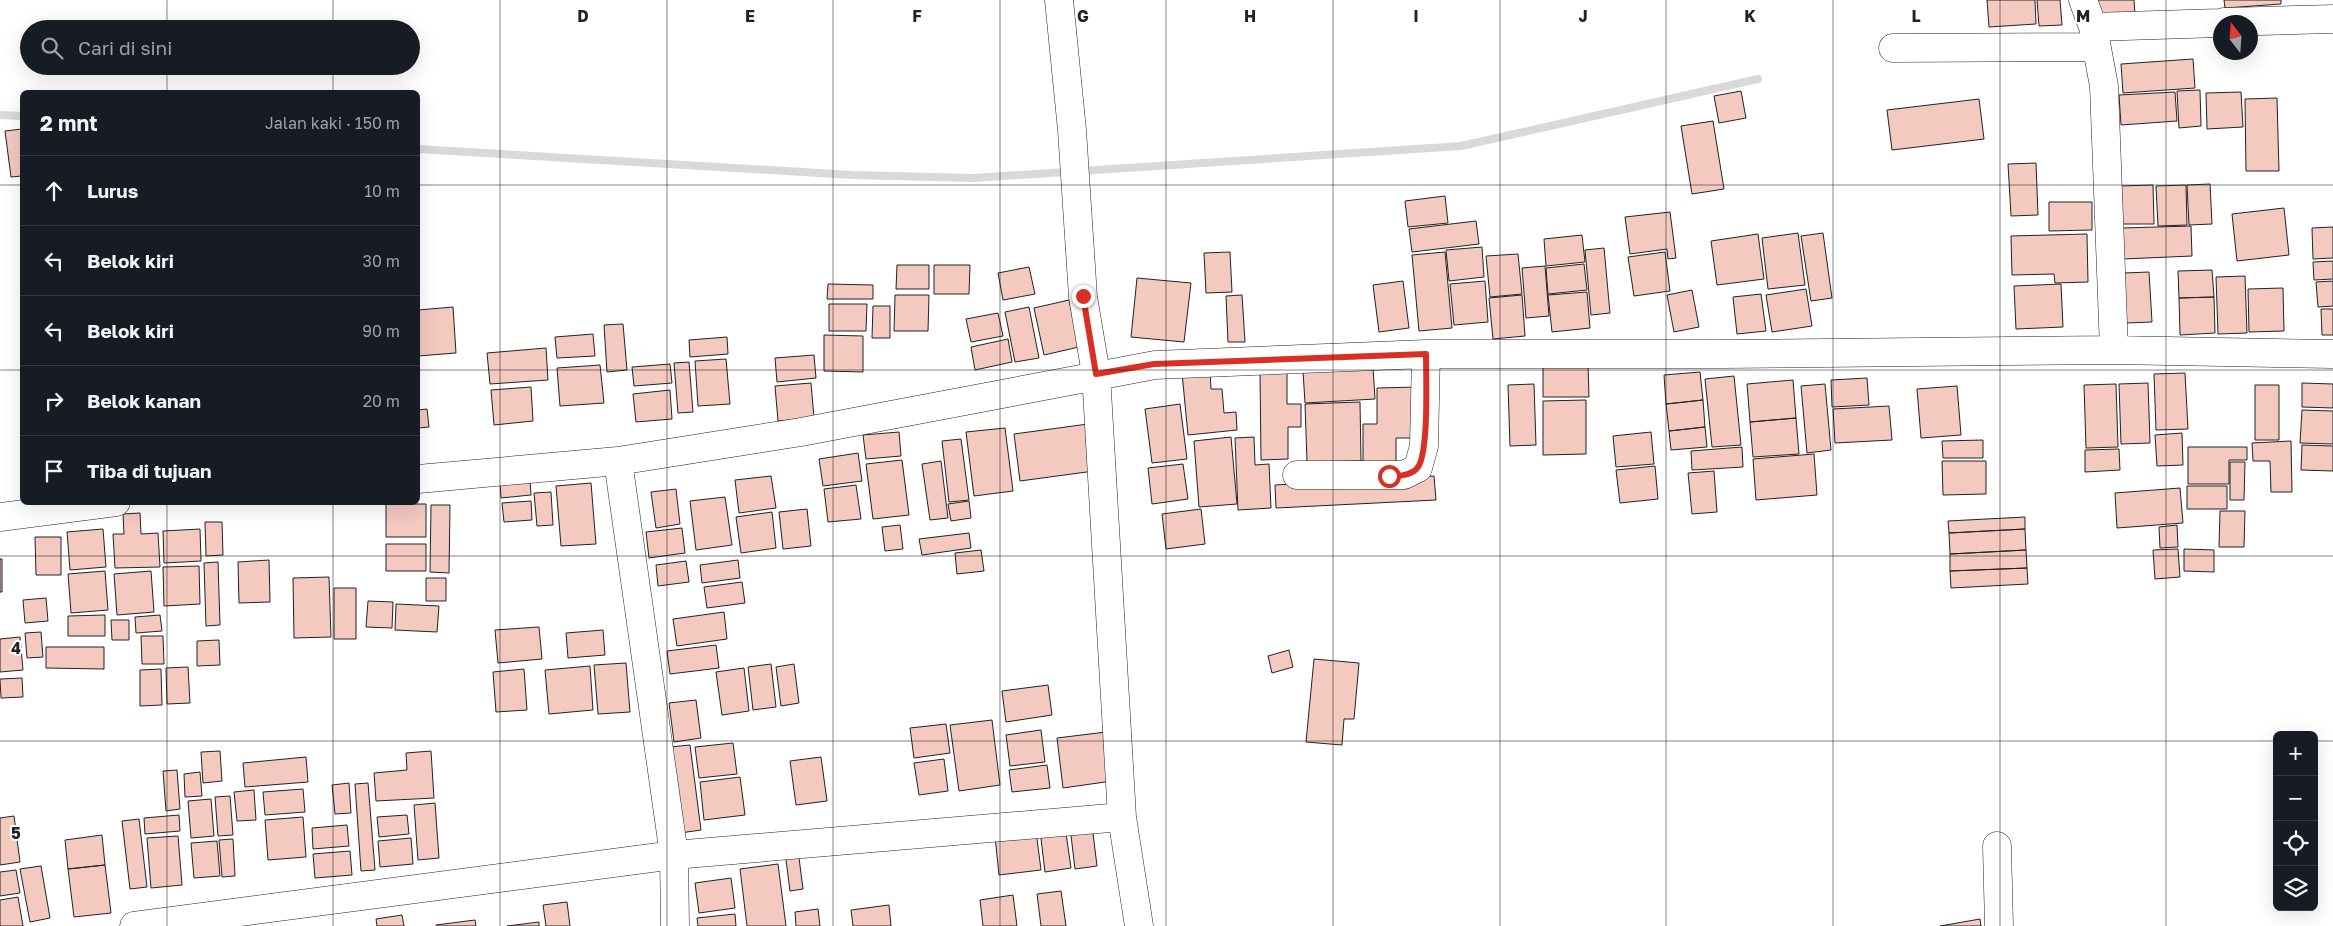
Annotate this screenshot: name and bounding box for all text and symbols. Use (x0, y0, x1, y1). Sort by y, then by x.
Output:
text: D (577, 6, 589, 26)
text: E (745, 6, 755, 26)
text: F (912, 6, 922, 26)
text: G (1077, 6, 1089, 26)
text: H (1244, 6, 1256, 26)
text: I (1413, 6, 1419, 26)
text: J (1578, 6, 1588, 26)
text: K (1744, 6, 1756, 26)
text: L (1911, 6, 1921, 26)
text: M (2076, 6, 2090, 26)
north arrow (2213, 15, 2258, 60)
search box (20, 20, 420, 75)
icon: search (38, 34, 66, 62)
text: Cari di sini (78, 36, 172, 59)
text: 2 mnt (40, 110, 98, 136)
text: Jalan kaki · 150 m (265, 113, 400, 133)
icon: ahead (40, 177, 68, 205)
text: Lurus (87, 179, 138, 202)
text: 10 m (364, 181, 400, 201)
icon: left (40, 247, 68, 275)
text: Belok kiri (87, 249, 174, 272)
text: 30 m (363, 251, 400, 271)
route end (1072, 285, 1095, 308)
icon: left (40, 317, 68, 345)
text: Belok kiri (87, 319, 174, 342)
text: 90 m (362, 321, 400, 341)
icon: right (40, 387, 68, 415)
text: Belok kanan (87, 389, 201, 412)
text: 20 m (363, 391, 400, 411)
icon: arrive (40, 457, 68, 485)
text: Tiba di tujuan (87, 459, 212, 482)
route start (1378, 465, 1401, 488)
text: 4 (11, 638, 21, 658)
map controls (2273, 731, 2318, 911)
button: + (2273, 731, 2318, 776)
button: − (2273, 776, 2318, 821)
button: locate (2273, 821, 2318, 866)
text: 5 (11, 823, 21, 843)
button: layers (2273, 866, 2318, 911)

